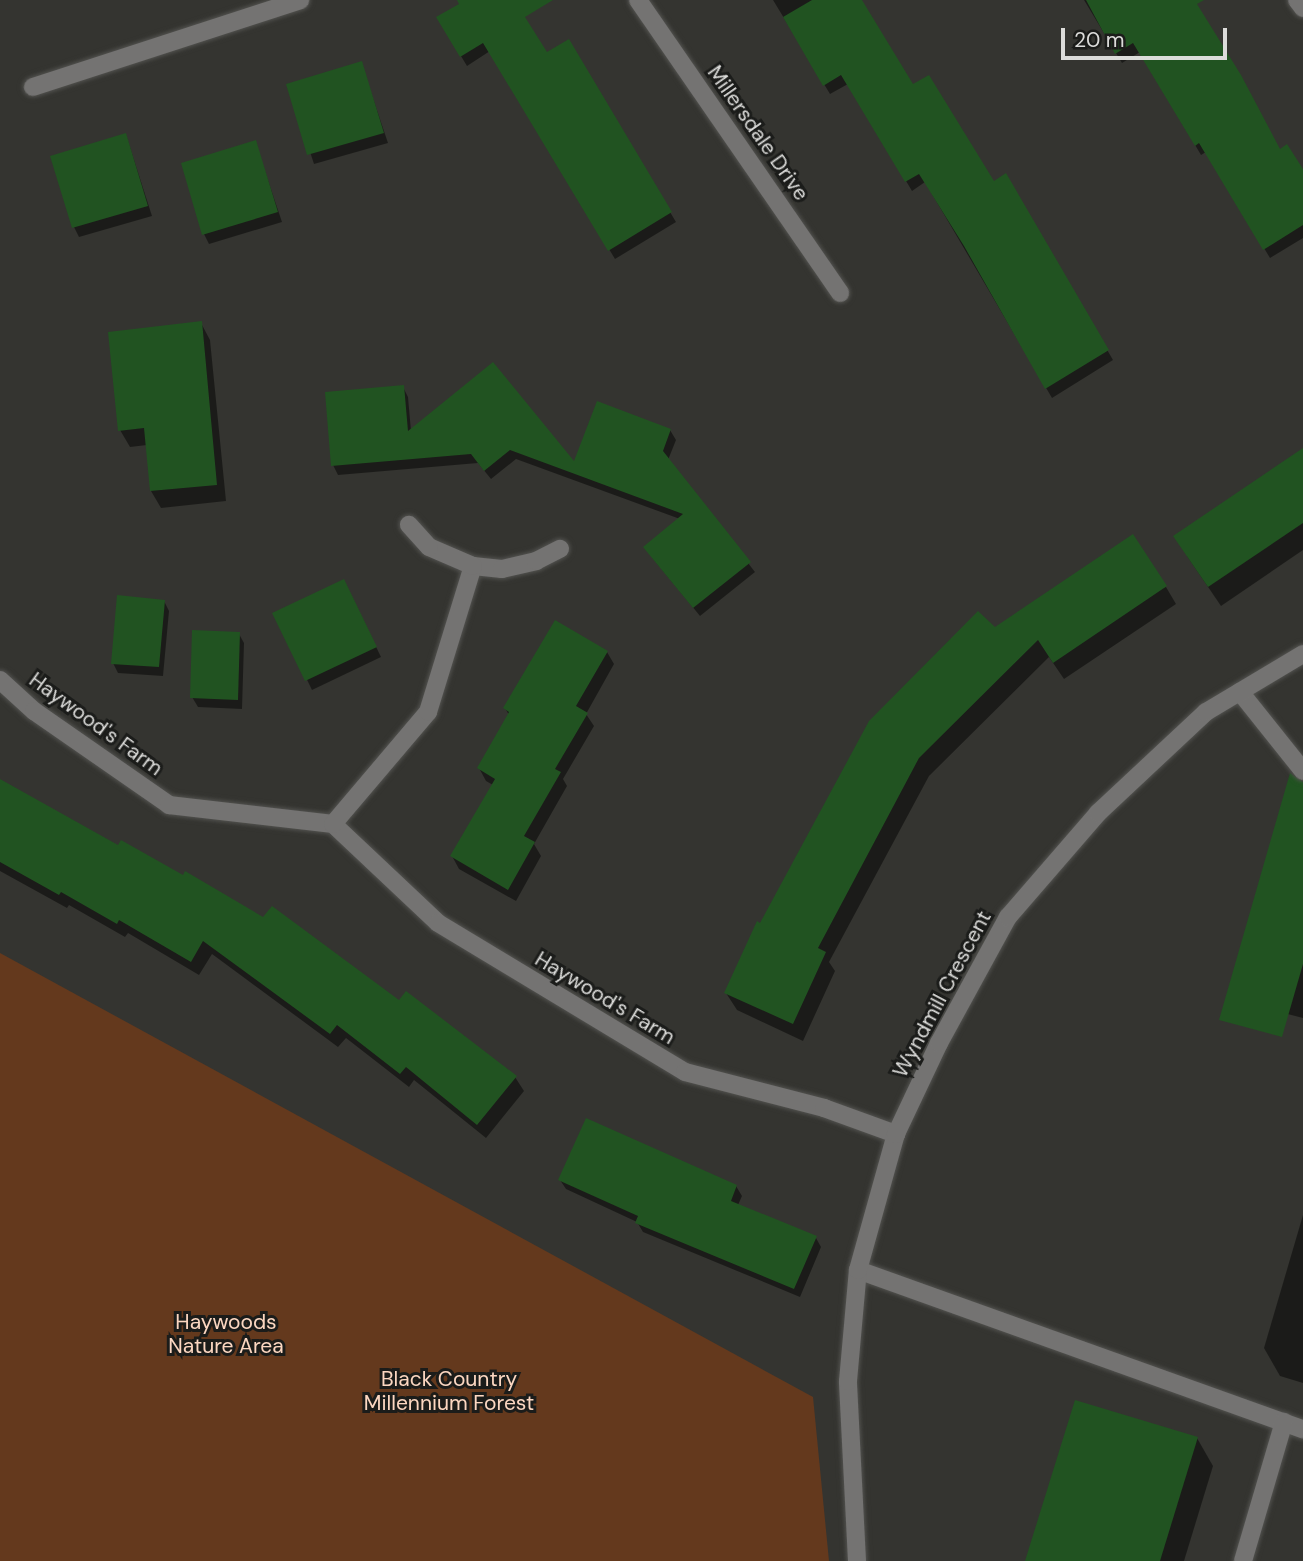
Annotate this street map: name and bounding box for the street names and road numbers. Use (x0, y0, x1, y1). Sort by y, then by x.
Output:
street label: Millersdale Drive (702, 61, 814, 205)
street label: Haywood's Farm (24, 667, 168, 781)
street label: Wyndmill Crescent (887, 906, 997, 1082)
street label: Haywood's Farm (531, 946, 679, 1050)

